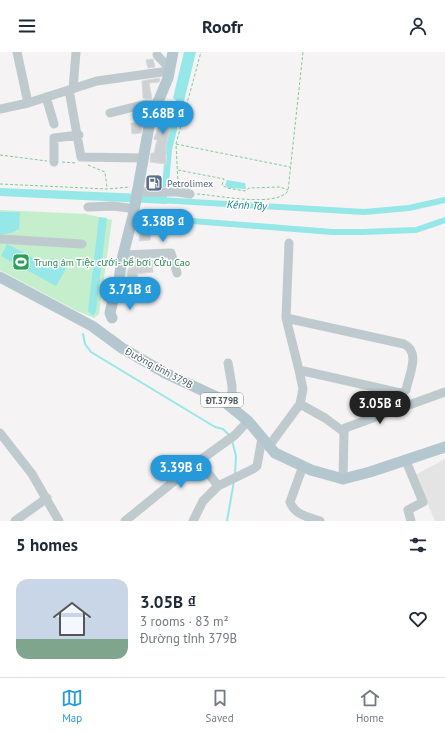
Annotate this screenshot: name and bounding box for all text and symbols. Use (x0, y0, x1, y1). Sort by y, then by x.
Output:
icon: menu (16, 15, 38, 37)
text: Roofr (202, 15, 243, 38)
icon: person (407, 15, 429, 37)
pin: 5.68B ₫ (126, 101, 200, 135)
text: 5.68B ₫ (142, 105, 184, 122)
fuel station icon: Petrolimex (144, 173, 164, 193)
place label: Petrolimex (167, 177, 213, 190)
water label: Kênh Tây (227, 197, 269, 213)
pin: 3.38B ₫ (126, 209, 200, 243)
text: 3.38B ₫ (142, 213, 184, 230)
sports icon: Trung âm Tiệc cưới- bể bơi Cửu Cao (11, 252, 31, 272)
place label: Trung âm Tiệc cưới- bể bơi Cửu Cao (34, 256, 190, 269)
pin: 3.71B ₫ (93, 277, 167, 311)
text: 3.71B ₫ (109, 281, 151, 298)
street label: Đường tỉnh 379B (122, 344, 195, 391)
pin: 3.05B ₫ (343, 391, 417, 425)
road number: ĐT.379B (201, 393, 243, 407)
text: 3.05B ₫ (359, 395, 401, 412)
pin: 3.39B ₫ (144, 455, 218, 489)
text: 3.39B ₫ (160, 459, 202, 476)
text: 5 homes (16, 534, 78, 556)
icon: filters (407, 534, 429, 556)
text: 3.05B ₫ (140, 591, 196, 613)
icon: home (48, 595, 96, 643)
icon: heart (407, 608, 429, 630)
text: 3 rooms · 83 m² (140, 613, 229, 630)
text: Đường tỉnh 379B (140, 630, 237, 647)
tab: Map (61, 687, 83, 725)
tab: Saved (206, 687, 234, 725)
tab: Home (356, 687, 384, 725)

